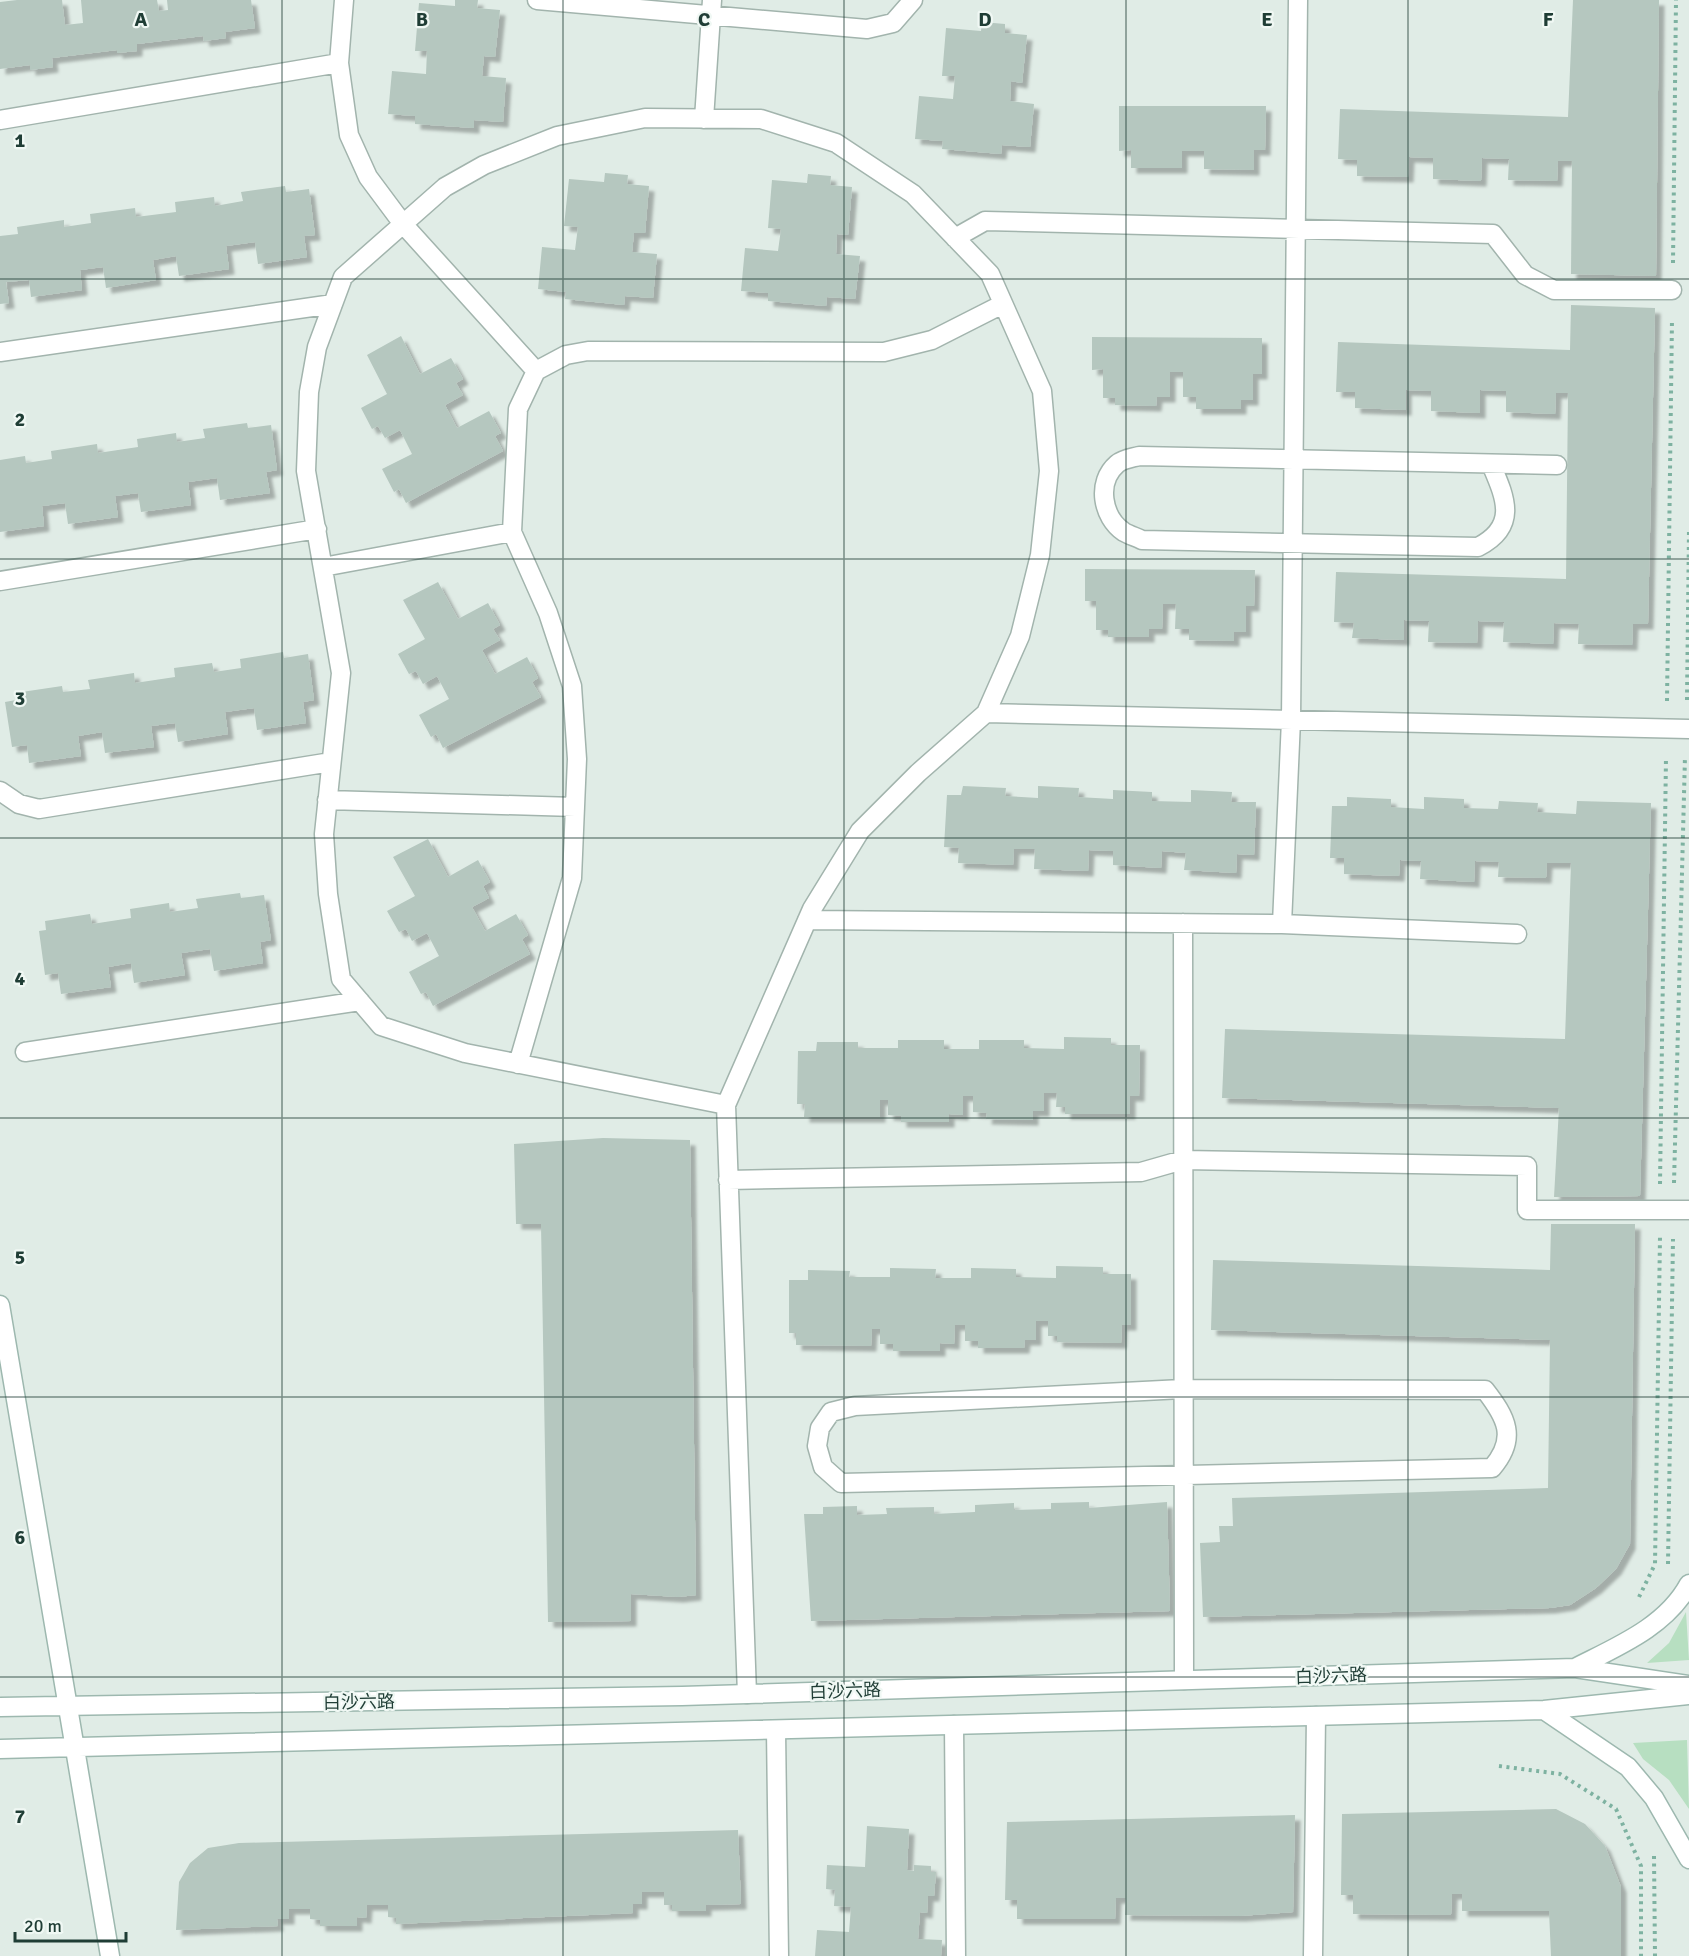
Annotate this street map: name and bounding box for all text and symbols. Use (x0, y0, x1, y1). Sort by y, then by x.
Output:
text: A (135, 7, 148, 32)
text: B (416, 7, 428, 32)
text: C (698, 7, 710, 32)
text: D (978, 7, 992, 32)
text: E (1261, 7, 1273, 32)
text: F (1543, 7, 1554, 32)
text: 1 (15, 128, 26, 153)
text: 2 (15, 407, 25, 432)
text: 3 (15, 686, 25, 711)
text: 4 (15, 966, 26, 991)
text: 5 (15, 1245, 25, 1270)
text: 6 (15, 1525, 26, 1550)
street label: 白沙六路 (1295, 1664, 1367, 1688)
street label: 白沙六路 (809, 1679, 881, 1703)
street label: 白沙六路 (323, 1690, 395, 1714)
text: 7 (15, 1804, 26, 1829)
scale bar (15, 1905, 126, 1943)
text: 20 m (24, 1915, 62, 1937)

